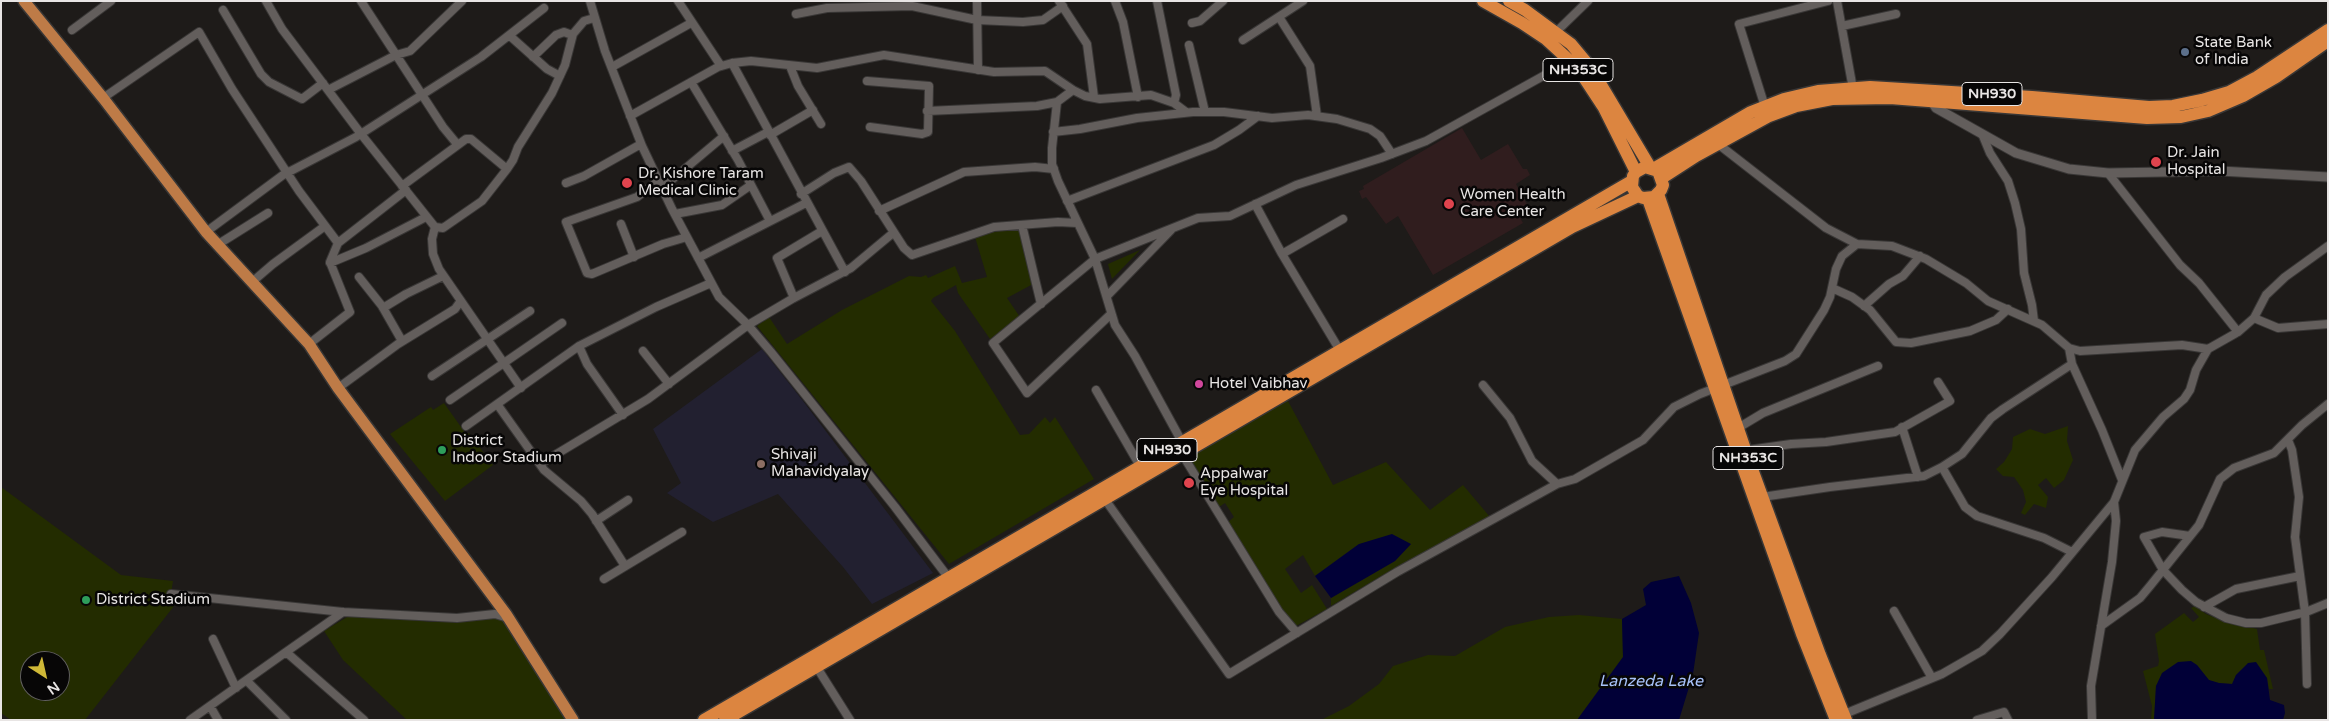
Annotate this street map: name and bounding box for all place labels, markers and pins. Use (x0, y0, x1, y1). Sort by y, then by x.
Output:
place label: State Bank of India (2195, 34, 2272, 69)
marker: State Bank of India (2179, 46, 2191, 58)
place label: Dr. Jain Hospital (2167, 144, 2226, 179)
marker: Dr. Jain Hospital (2149, 155, 2163, 169)
place label: Dr. Kishore Taram Medical Clinic (638, 165, 764, 200)
marker: Dr. Kishore Taram Medical Clinic (620, 176, 634, 190)
place label: Women Health Care Center (1460, 186, 1566, 221)
marker: Women Health Care Center (1442, 197, 1456, 211)
place label: Hotel Vaibhav (1209, 375, 1308, 393)
marker: Hotel Vaibhav (1193, 378, 1205, 390)
place label: District Indoor Stadium (452, 432, 562, 467)
marker: District Indoor Stadium (436, 444, 448, 456)
place label: Shivaji Mahavidyalay (771, 446, 869, 481)
marker: Shivaji Mahavidyalay (755, 458, 767, 470)
place label: Appalwar Eye Hospital (1200, 465, 1288, 500)
marker: Appalwar Eye Hospital (1182, 476, 1196, 490)
place label: District Stadium (96, 591, 210, 609)
marker: District Stadium (80, 594, 92, 606)

